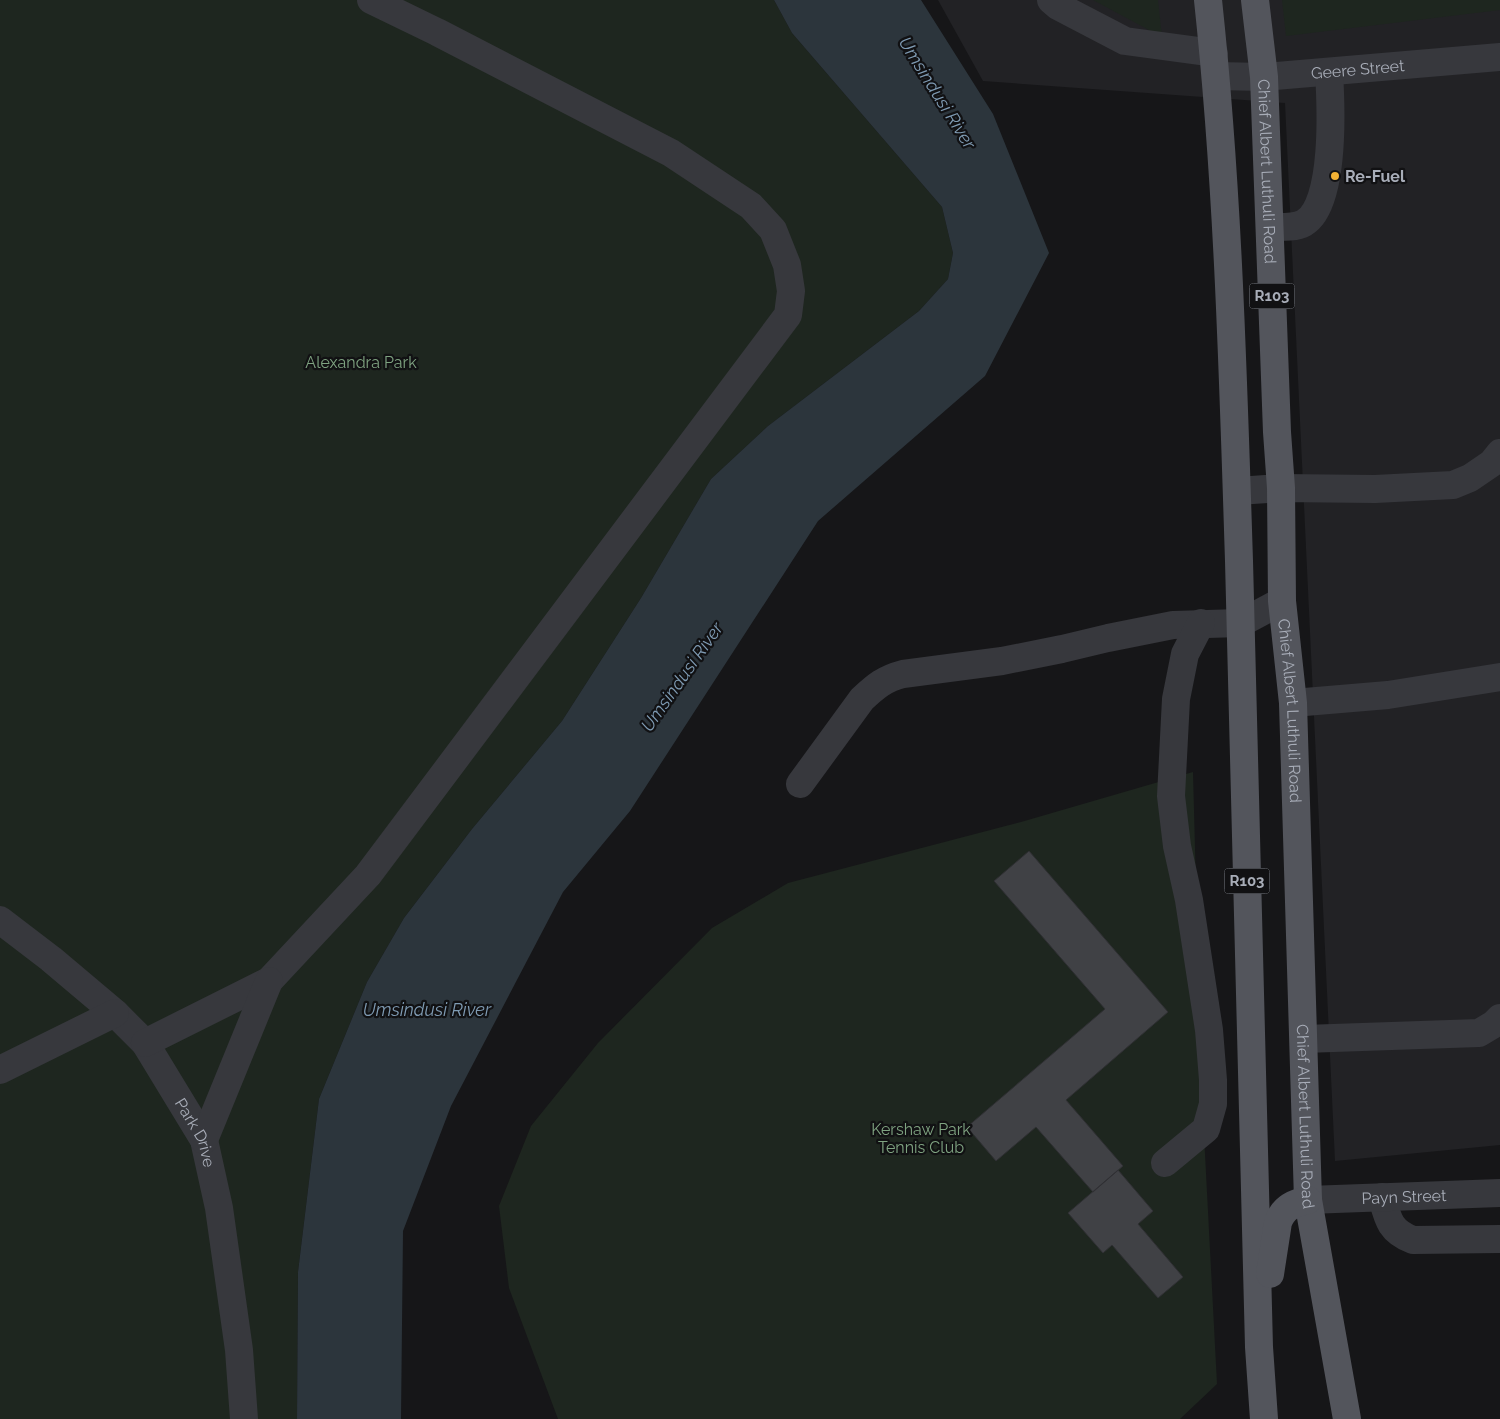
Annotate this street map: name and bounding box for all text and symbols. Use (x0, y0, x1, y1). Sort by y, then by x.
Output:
water label: Umsindusi River (895, 33, 981, 153)
street label: Geere Street (1310, 56, 1406, 83)
street label: Chief Albert Luthuli Road (1254, 79, 1280, 264)
place label: Re-Fuel (1345, 167, 1406, 186)
marker: Re-Fuel (1329, 170, 1341, 182)
road number: R103 (1250, 284, 1294, 308)
park label: Alexandra Park (305, 353, 417, 372)
water label: Umsindusi River (636, 617, 727, 735)
street label: Chief Albert Luthuli Road (1274, 618, 1305, 803)
road number: R103 (1224, 868, 1270, 894)
water label: Umsindusi River (363, 999, 492, 1020)
street label: Chief Albert Luthuli Road (1293, 1024, 1318, 1210)
street label: Park Drive (171, 1095, 219, 1169)
park label: Kershaw Park Tennis Club (871, 1120, 971, 1157)
street label: Payn Street (1361, 1186, 1447, 1208)

